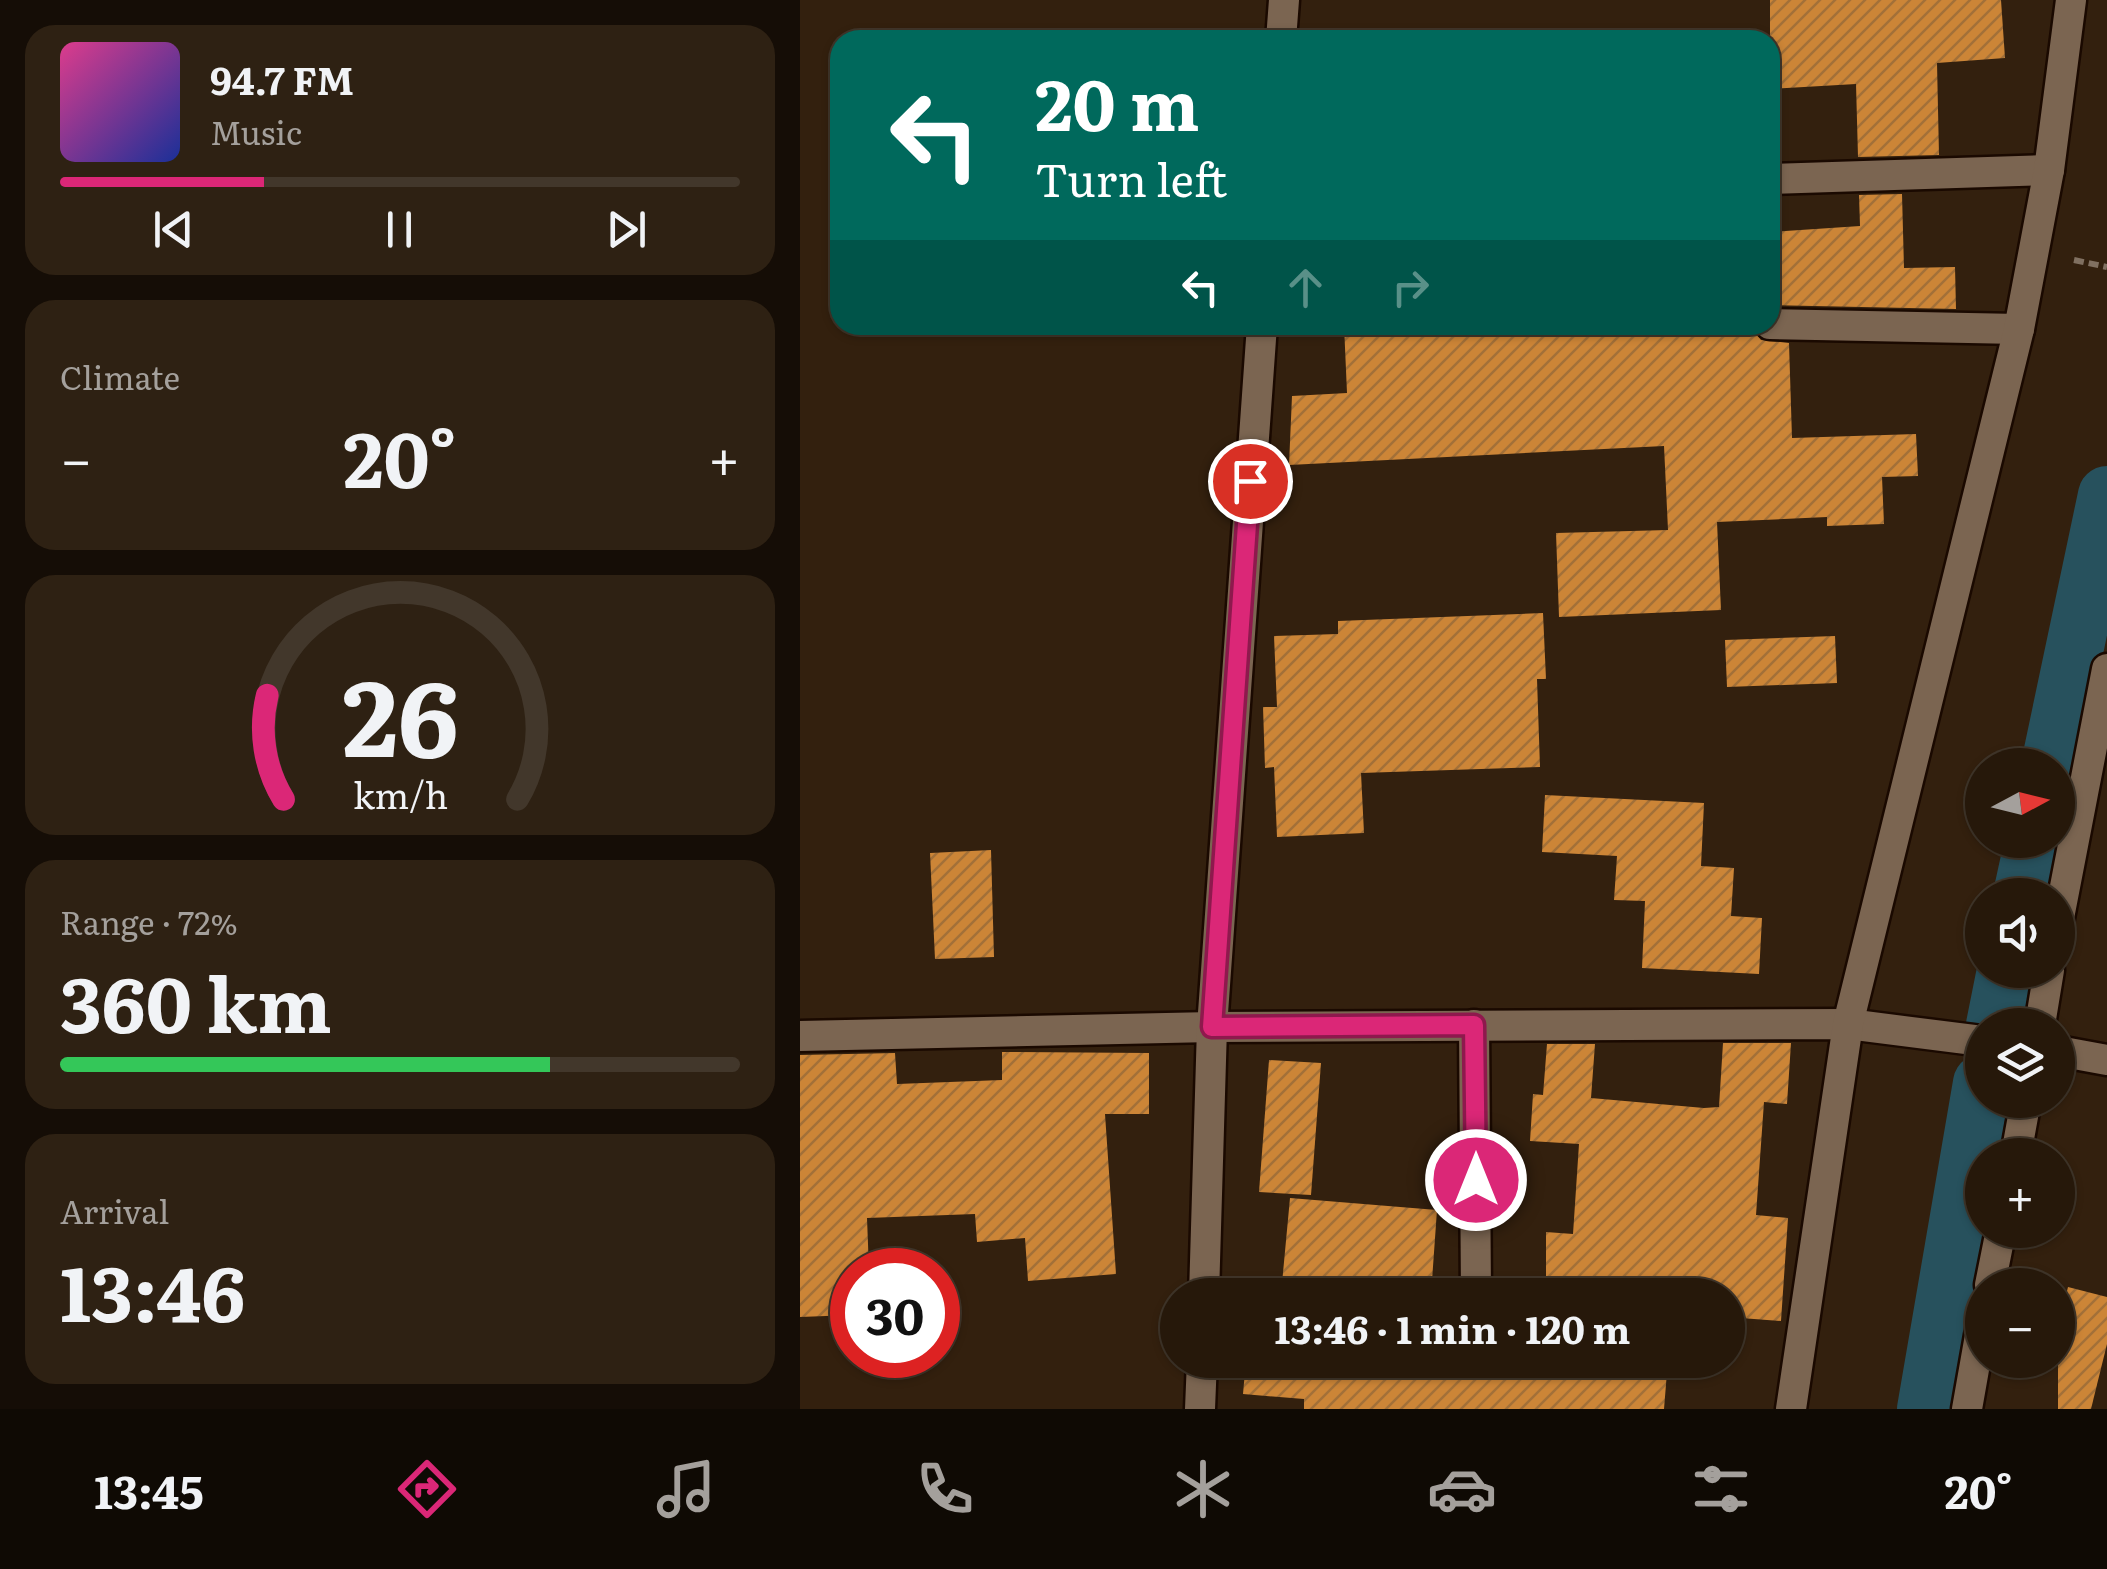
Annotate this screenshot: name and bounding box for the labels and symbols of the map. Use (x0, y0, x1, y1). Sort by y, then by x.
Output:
pin (1208, 439, 1293, 524)
north arrow (1965, 748, 2075, 858)
position arrow (1424, 1128, 1528, 1232)
speed limit sign: 30 (830, 1248, 960, 1378)

